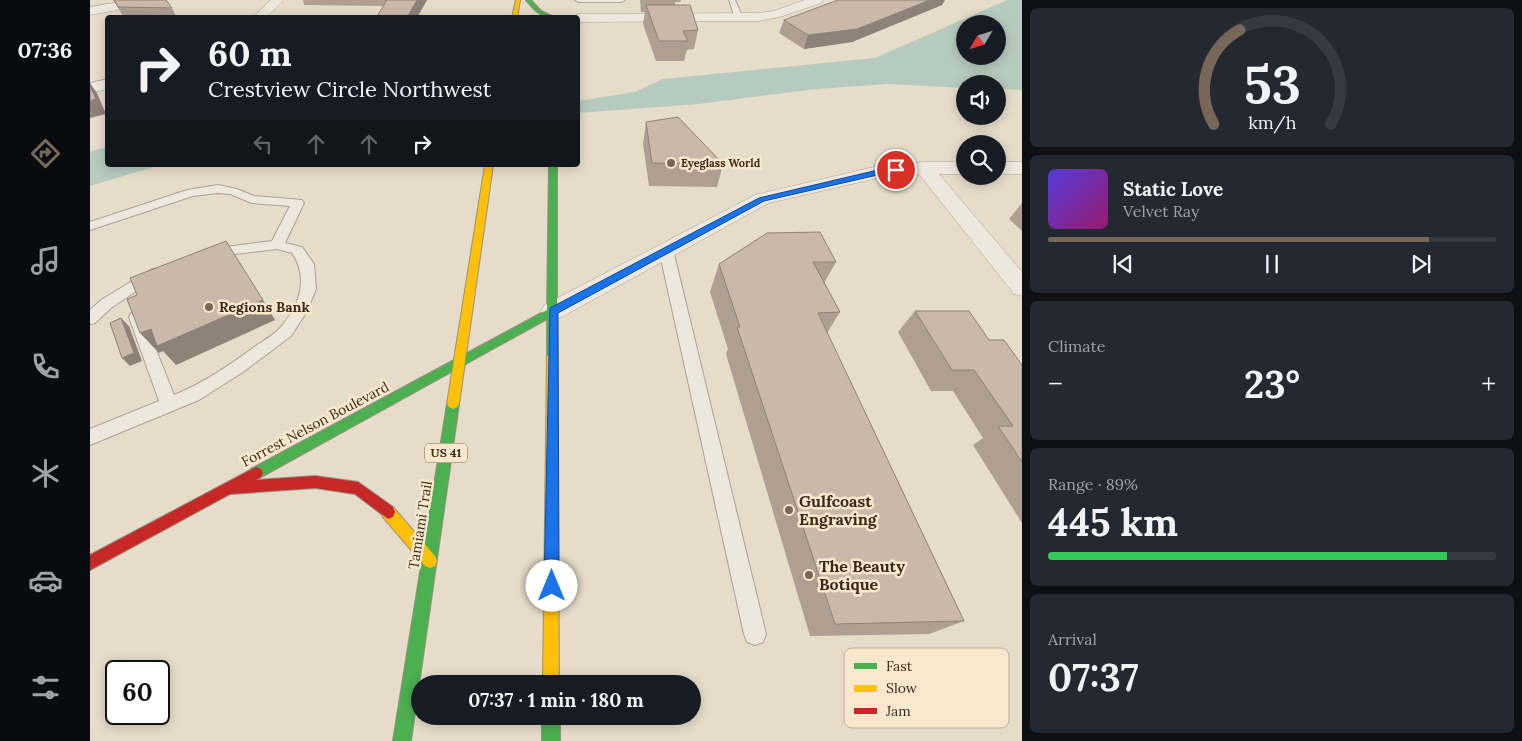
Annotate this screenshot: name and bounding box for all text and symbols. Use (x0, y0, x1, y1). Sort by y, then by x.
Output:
north arrow (956, 15, 1006, 65)
map controls (956, 15, 1006, 185)
text: 60 m (208, 31, 292, 76)
icon: right (125, 35, 190, 100)
text: 07:36 (18, 36, 72, 64)
text: 53 (1243, 51, 1301, 117)
text: Crestview Circle Northwest (208, 75, 491, 103)
button: sound (956, 75, 1006, 125)
text: km/h (1248, 111, 1296, 134)
icon: left (249, 130, 277, 158)
icon: ahead (302, 130, 330, 158)
icon: ahead (355, 130, 383, 158)
icon: right (408, 130, 436, 158)
button: search (956, 135, 1006, 185)
icon: directions (28, 136, 63, 171)
pin (875, 149, 917, 191)
place label: Eyeglass World (681, 156, 761, 170)
icon: arrive (882, 156, 910, 184)
marker: Eyeglass World (665, 157, 677, 169)
text: Static Love (1123, 177, 1223, 201)
text: Velvet Ray (1123, 201, 1199, 221)
icon: music (28, 243, 63, 278)
icon: previous (1109, 250, 1137, 278)
icon: pause (1258, 250, 1286, 278)
icon: next (1407, 250, 1435, 278)
place label: Regions Bank (219, 298, 310, 316)
marker: Regions Bank (203, 301, 215, 313)
text: Climate (1048, 336, 1105, 356)
icon: phone (28, 349, 63, 384)
text: 23° (1244, 360, 1300, 408)
text: − (1048, 366, 1063, 402)
text: + (1481, 366, 1496, 402)
street label: Forrest Nelson Boulevard (238, 377, 392, 471)
road number: US 41 (425, 443, 467, 462)
icon: climate (28, 456, 63, 491)
text: Range · 89% (1048, 474, 1138, 494)
street label: Tamiami Trail (404, 479, 436, 571)
place label: Gulfcoast Engraving (799, 491, 878, 529)
text: 445 km (1048, 498, 1178, 546)
marker: Gulfcoast Engraving (783, 504, 795, 516)
place label: The Beauty Botique (819, 556, 905, 594)
position arrow (525, 559, 577, 611)
icon: car (28, 563, 63, 598)
marker: The Beauty Botique (803, 569, 815, 581)
text: Arrival (1048, 629, 1097, 649)
legend (844, 648, 1009, 728)
text: 07:37 (1048, 653, 1139, 701)
text: Fast (886, 657, 913, 675)
speed limit sign: 60 (105, 660, 170, 725)
icon: filters (28, 670, 63, 705)
text: Slow (886, 679, 918, 697)
text: 07:37 · 1 min · 180 m (468, 688, 644, 712)
text: Jam (885, 702, 911, 720)

